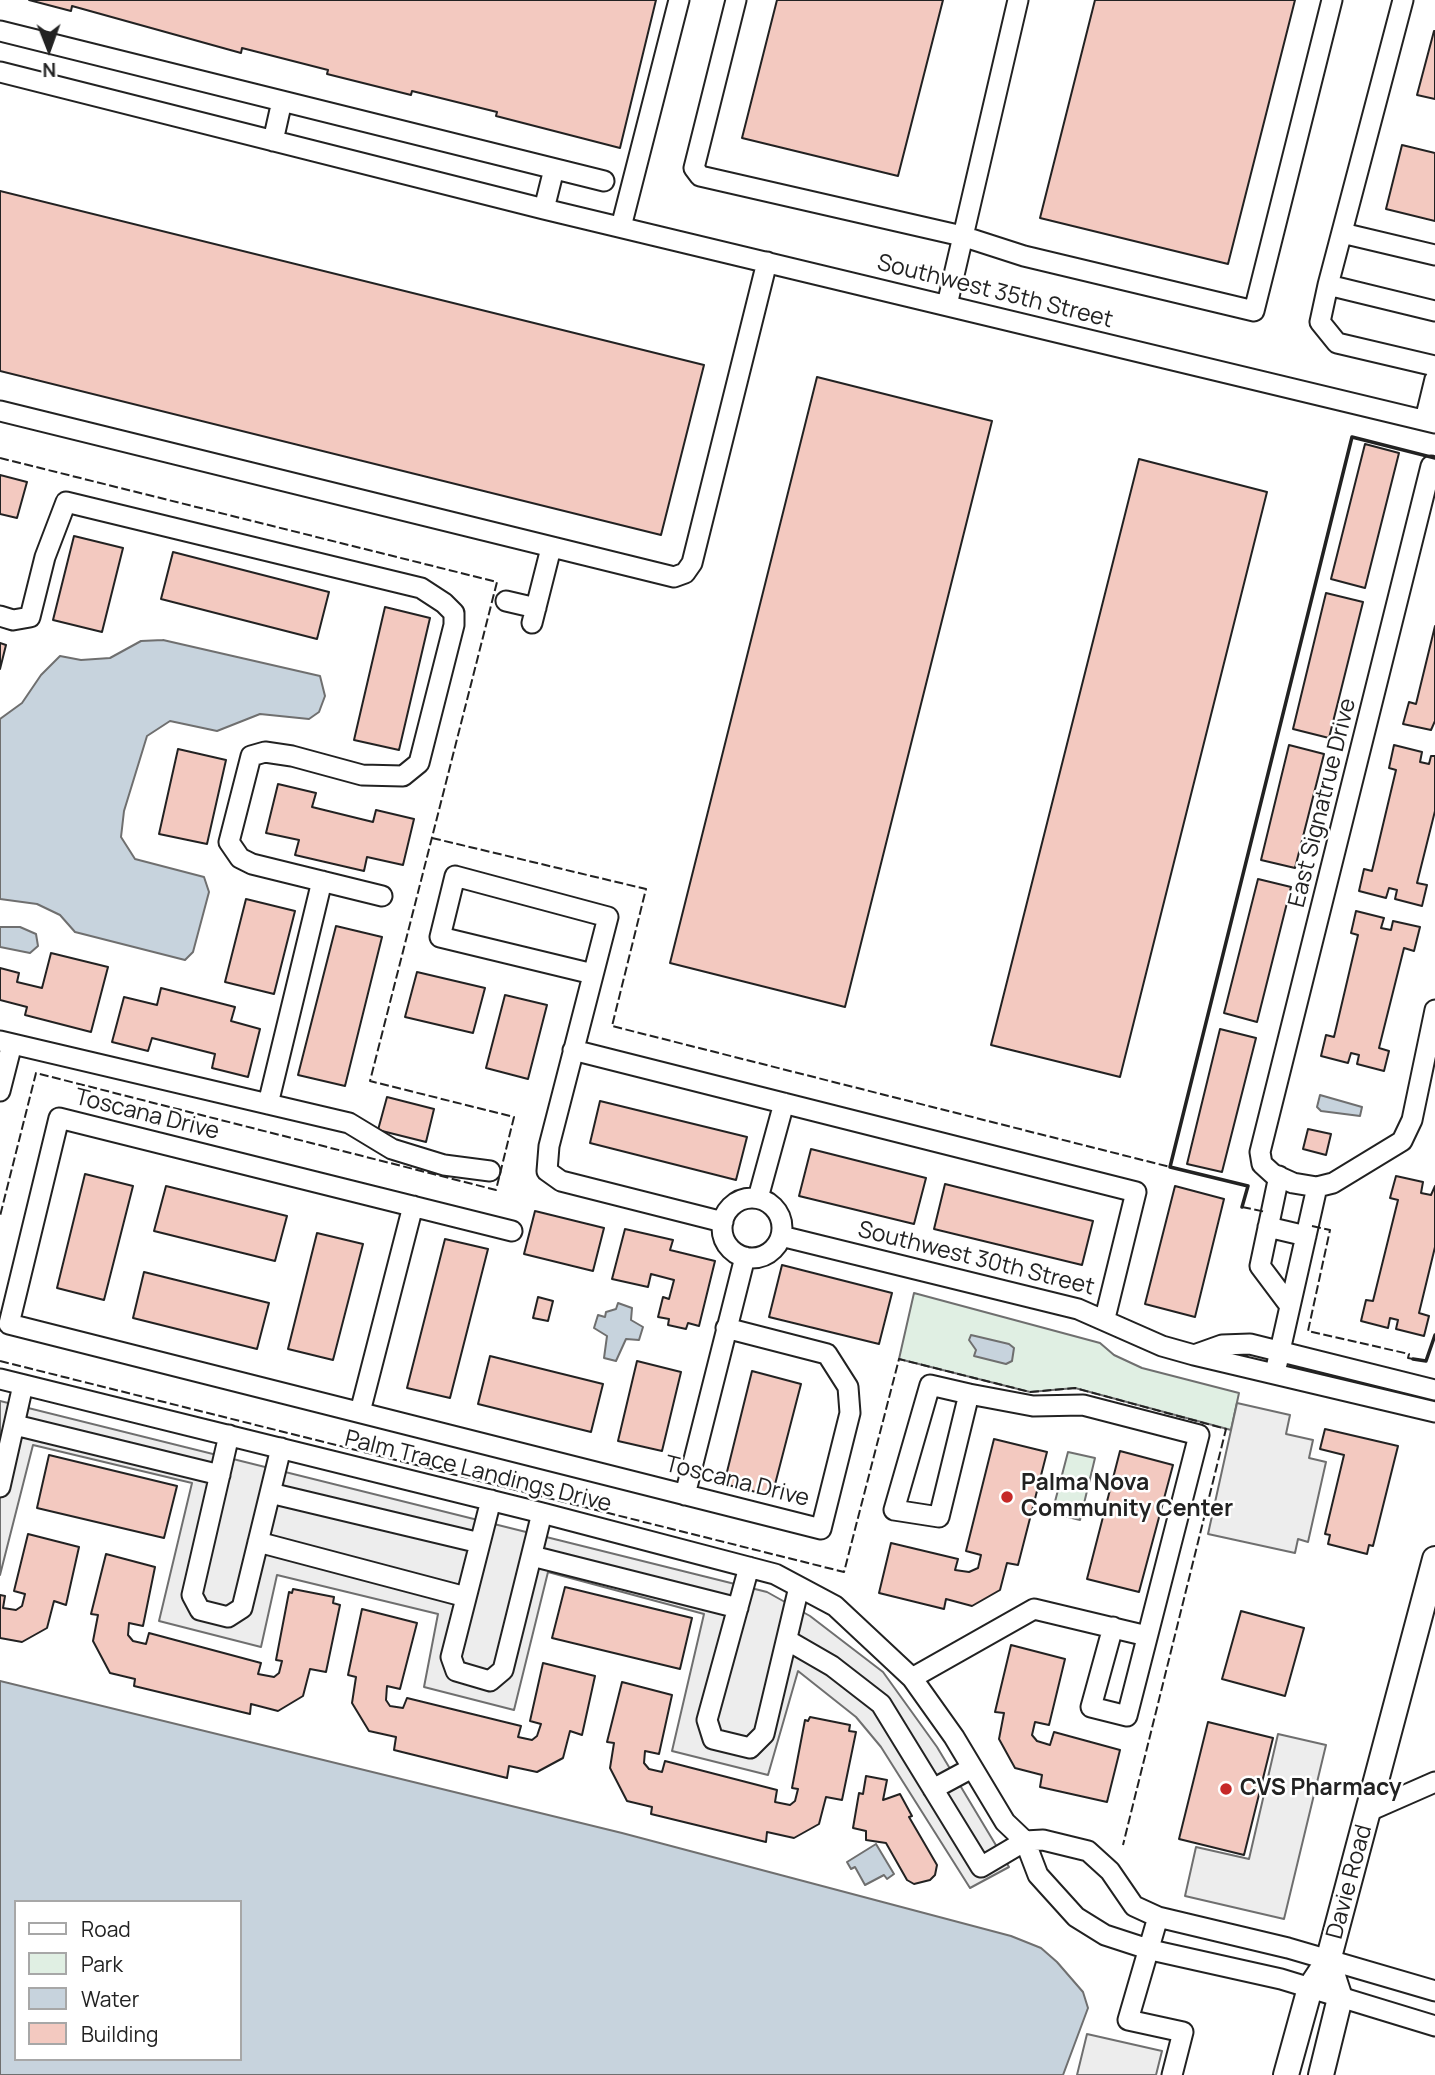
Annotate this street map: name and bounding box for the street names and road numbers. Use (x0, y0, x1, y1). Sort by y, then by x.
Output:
street label: Southwest 35th Street (874, 249, 1116, 335)
street label: East Signatrue Drive (1284, 696, 1362, 910)
street label: Toscana Drive (72, 1084, 222, 1146)
street label: Southwest 30th Street (855, 1216, 1097, 1302)
street label: Palm Trace Landings Drive (342, 1425, 614, 1519)
street label: Toscana Drive (662, 1451, 812, 1513)
street label: Davie Road (1321, 1822, 1379, 1942)

